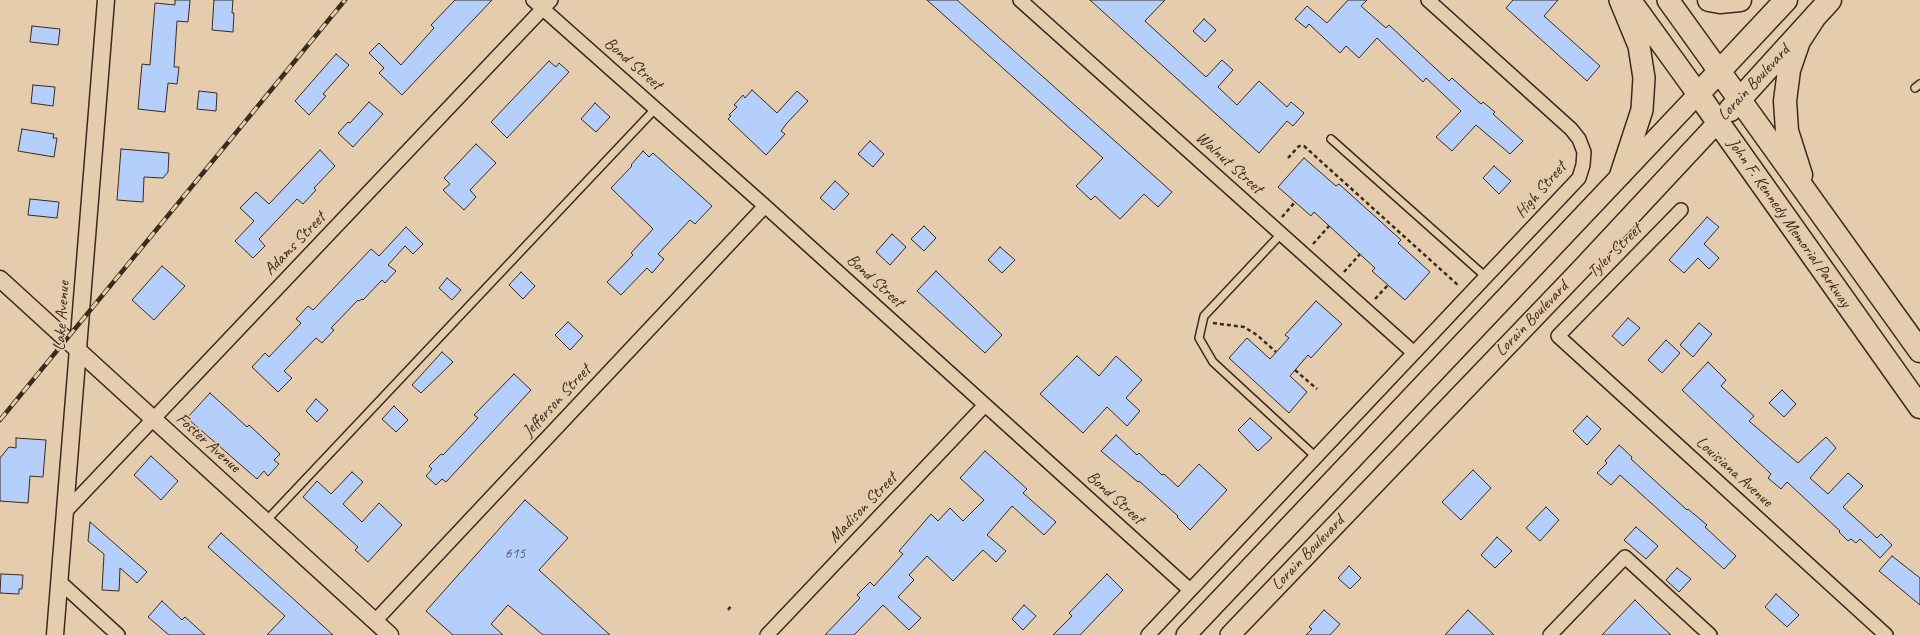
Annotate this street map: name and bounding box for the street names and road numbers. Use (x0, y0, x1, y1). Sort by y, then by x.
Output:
street label: Bond Street (600, 33, 666, 95)
street label: Lorain Boulevard (1714, 41, 1794, 125)
street label: Walnut Street (1191, 128, 1267, 198)
street label: John F. Kennedy Memorial Parkway (1723, 134, 1855, 312)
street label: High Street (1511, 158, 1571, 222)
street label: Adams Street (260, 208, 330, 280)
street label: Tyler Street (1584, 220, 1646, 282)
street label: Bond Street (842, 250, 908, 312)
street label: Lorain Boulevard (1491, 277, 1573, 361)
street label: Lake Avenue (49, 281, 75, 351)
street label: Jefferson Street (518, 361, 596, 441)
street label: Foster Avenue (172, 409, 244, 477)
street label: Louisiana Avenue (1691, 432, 1777, 512)
street label: Bond Street (1082, 467, 1148, 529)
street label: Madison Street (824, 469, 902, 547)
street label: Lorain Boulevard (1267, 511, 1349, 595)

